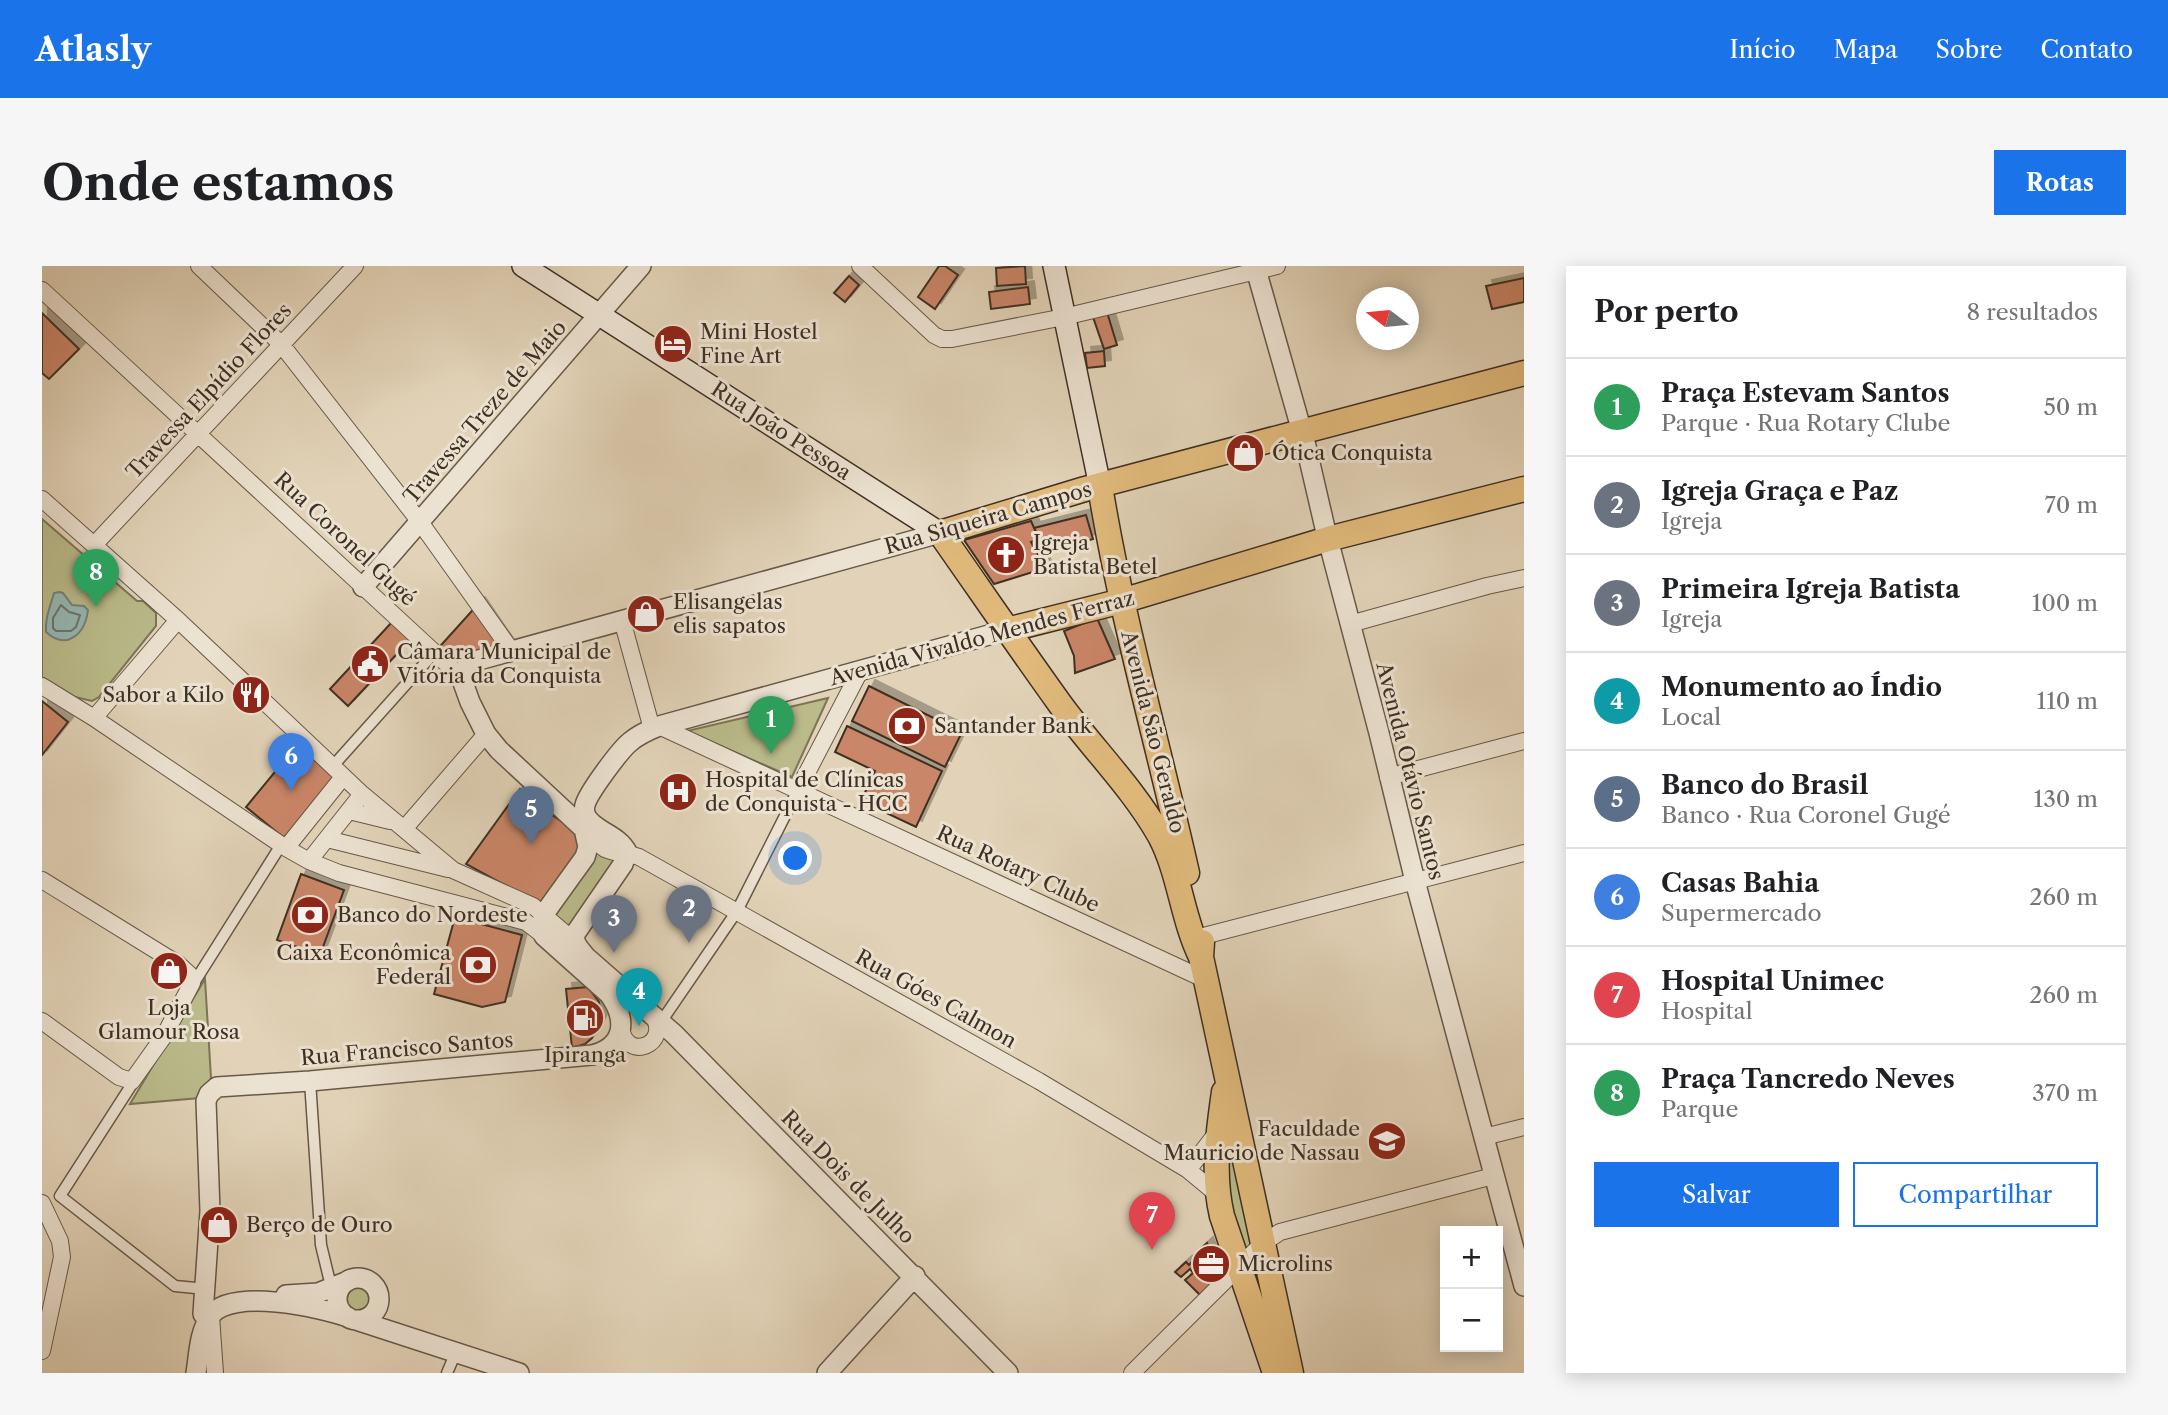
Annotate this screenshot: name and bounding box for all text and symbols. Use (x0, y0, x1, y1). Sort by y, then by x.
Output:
text: Atlasly (35, 29, 151, 70)
text: Início (1729, 35, 1795, 64)
text: Mapa (1833, 35, 1898, 64)
text: Sobre (1936, 35, 2002, 64)
text: Contato (2040, 35, 2133, 64)
button: Rotas (1994, 150, 2126, 215)
text: Onde estamos (42, 152, 394, 213)
north arrow (1356, 287, 1419, 350)
text: Por perto (1594, 293, 1739, 330)
street label: Travessa Elpídio Flores (121, 298, 297, 484)
text: 8 resultados (1967, 298, 2098, 326)
street label: Travessa Treze de Maio (398, 315, 571, 509)
place label: Mini Hostel Fine Art (700, 319, 818, 368)
hotel icon: Mini Hostel Fine Art (652, 323, 694, 365)
street label: Rua João Pessoa (707, 376, 857, 486)
text: Praça Estevam Santos (1661, 377, 1949, 409)
text: 1 (1612, 393, 1622, 421)
text: 50 m (2043, 393, 2098, 421)
text: Parque · Rua Rotary Clube (1661, 409, 1950, 437)
shop icon: Ótica Conquista (1224, 432, 1266, 474)
place label: Ótica Conquista (1272, 440, 1433, 465)
street label: Rua Coronel Gugé (269, 467, 421, 611)
text: Igreja Graça e Paz (1661, 475, 1899, 507)
street label: Rua Siqueira Campos (881, 476, 1094, 559)
text: 2 (1610, 491, 1624, 519)
text: 70 m (2045, 491, 2098, 519)
text: Igreja (1661, 507, 1722, 535)
place label: Igreja Batista Betel (1033, 530, 1157, 579)
church icon: Igreja Batista Betel (985, 534, 1027, 576)
pin: 8 (73, 549, 119, 607)
text: Primeira Igreja Batista (1661, 573, 1960, 605)
street label: Avenida Vivaldo Mendes Ferraz (826, 585, 1137, 691)
place label: Elisangelas elis sapatos (673, 589, 786, 638)
text: 3 (1611, 589, 1624, 617)
text: 100 m (2032, 589, 2098, 617)
shop icon: Elisangelas elis sapatos (625, 593, 667, 635)
text: Igreja (1661, 605, 1722, 633)
street label: Avenida São Geraldo (1116, 627, 1191, 836)
place label: Câmara Municipal de Vitória da Conquista (396, 639, 611, 688)
public building icon: Câmara Municipal de Vitória da Conquista (349, 643, 391, 685)
street label: Avenida Otávio Santos (1371, 659, 1450, 882)
text: Monumento ao Índio (1661, 671, 1942, 703)
restaurant icon: Sabor a Kilo (230, 674, 272, 716)
place label: Sabor a Kilo (103, 682, 224, 707)
text: 4 (1610, 687, 1624, 715)
text: 110 m (2037, 687, 2098, 715)
pin: 1 (748, 696, 794, 754)
text: Local (1661, 703, 1721, 731)
bank icon: Santander Bank (886, 705, 928, 747)
place label: Santander Bank (934, 713, 1093, 738)
pin: 6 (268, 733, 314, 791)
place label: Hospital de Clínicas de Conquista - HCC (705, 767, 908, 816)
text: Banco do Brasil (1661, 769, 1868, 801)
hospital icon: Hospital de Clínicas de Conquista - HCC (657, 771, 699, 813)
text: 5 (1611, 785, 1623, 813)
text: 130 m (2034, 785, 2098, 813)
pin: 5 (508, 786, 554, 844)
text: Banco · Rua Coronel Gugé (1661, 801, 1951, 829)
street label: Rua Rotary Clube (933, 820, 1103, 917)
your location (778, 841, 812, 875)
text: Casas Bahia (1661, 867, 1819, 899)
text: 6 (1610, 883, 1624, 911)
text: 260 m (2029, 883, 2098, 911)
pin: 2 (666, 885, 712, 943)
bank icon: Banco do Nordeste (289, 894, 331, 936)
pin: 3 (591, 895, 637, 953)
text: Supermercado (1661, 899, 1822, 927)
place label: Banco do Nordeste (337, 902, 528, 927)
place label: Caixa Econômica Federal (276, 940, 452, 989)
bank icon: Caixa Econômica Federal (457, 944, 499, 986)
street label: Rua Góes Calmon (851, 944, 1021, 1053)
shop icon: Loja Glamour Rosa (148, 950, 190, 992)
text: Hospital Unimec (1661, 965, 1884, 997)
pin: 4 (616, 968, 662, 1026)
text: 7 (1611, 981, 1623, 1009)
text: 260 m (2029, 981, 2098, 1009)
place label: Loja Glamour Rosa (98, 995, 241, 1044)
fuel station icon: Ipiranga (564, 997, 606, 1039)
text: Hospital (1661, 997, 1753, 1025)
street label: Rua Francisco Santos (300, 1027, 514, 1070)
place label: Ipiranga (544, 1042, 627, 1067)
text: Praça Tancredo Neves (1661, 1063, 1955, 1095)
text: 8 (1610, 1079, 1624, 1107)
text: 370 m (2032, 1079, 2098, 1107)
text: Parque (1661, 1095, 1738, 1123)
street label: Rua Dois de Julho (776, 1105, 920, 1249)
place label: Faculdade Mauricio de Nassau (1163, 1116, 1360, 1165)
school or university icon: Faculdade Mauricio de Nassau (1366, 1120, 1408, 1162)
button: Salvar (1594, 1162, 1839, 1227)
button: Compartilhar (1853, 1162, 2098, 1227)
pin: 7 (1129, 1192, 1175, 1250)
shop icon: Berço de Ouro (198, 1204, 240, 1246)
place label: Berço de Ouro (246, 1212, 393, 1237)
map controls (1440, 1226, 1503, 1352)
button: + (1440, 1226, 1503, 1289)
office icon: Microlins (1190, 1243, 1232, 1285)
place label: Microlins (1238, 1251, 1333, 1276)
button: − (1440, 1289, 1503, 1352)

